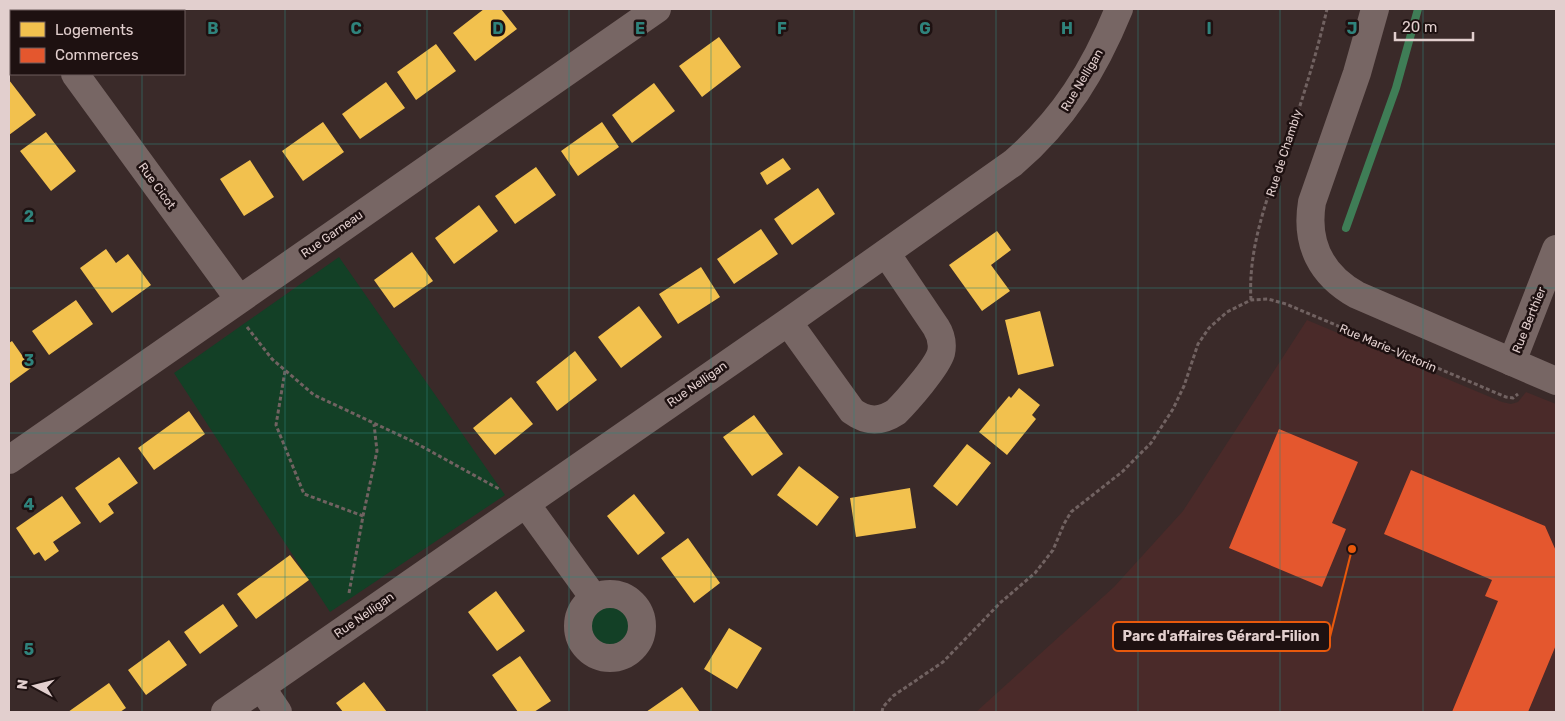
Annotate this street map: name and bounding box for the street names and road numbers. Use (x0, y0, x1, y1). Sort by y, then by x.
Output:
street label: Rue Nelligan (1058, 47, 1106, 113)
street label: Rue de Chambly (1263, 107, 1305, 198)
street label: Rue Cicot (136, 160, 179, 212)
street label: Rue Garneau (299, 208, 365, 260)
street label: Rue Berthier (1509, 284, 1549, 355)
street label: Rue Marie-Victorin (1337, 321, 1439, 375)
street label: Rue Nelligan (664, 358, 730, 410)
street label: Rue Nelligan (331, 589, 397, 641)

